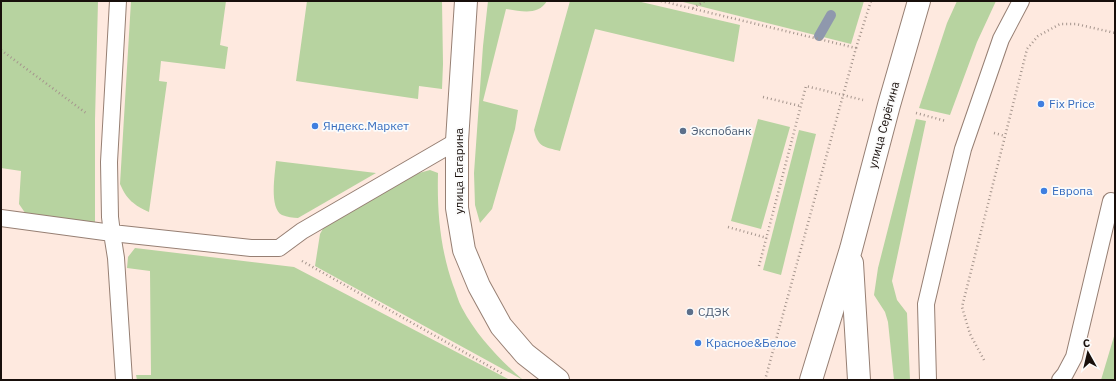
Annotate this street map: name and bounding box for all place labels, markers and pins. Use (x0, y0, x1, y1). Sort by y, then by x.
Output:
place label: Fix Price (1049, 96, 1095, 111)
marker: Fix Price (1036, 99, 1046, 109)
place label: Яндекс.Маркет (323, 118, 409, 133)
marker: Яндекс.Маркет (310, 121, 320, 131)
place label: Экспобанк (691, 123, 752, 138)
marker: Экспобанк (678, 126, 688, 136)
place label: Европа (1052, 183, 1093, 198)
marker: Европа (1039, 186, 1049, 196)
place label: СДЭК (698, 304, 730, 319)
marker: СДЭК (685, 307, 695, 317)
place label: Красное&Белое (706, 335, 797, 350)
marker: Красное&Белое (693, 338, 703, 348)

